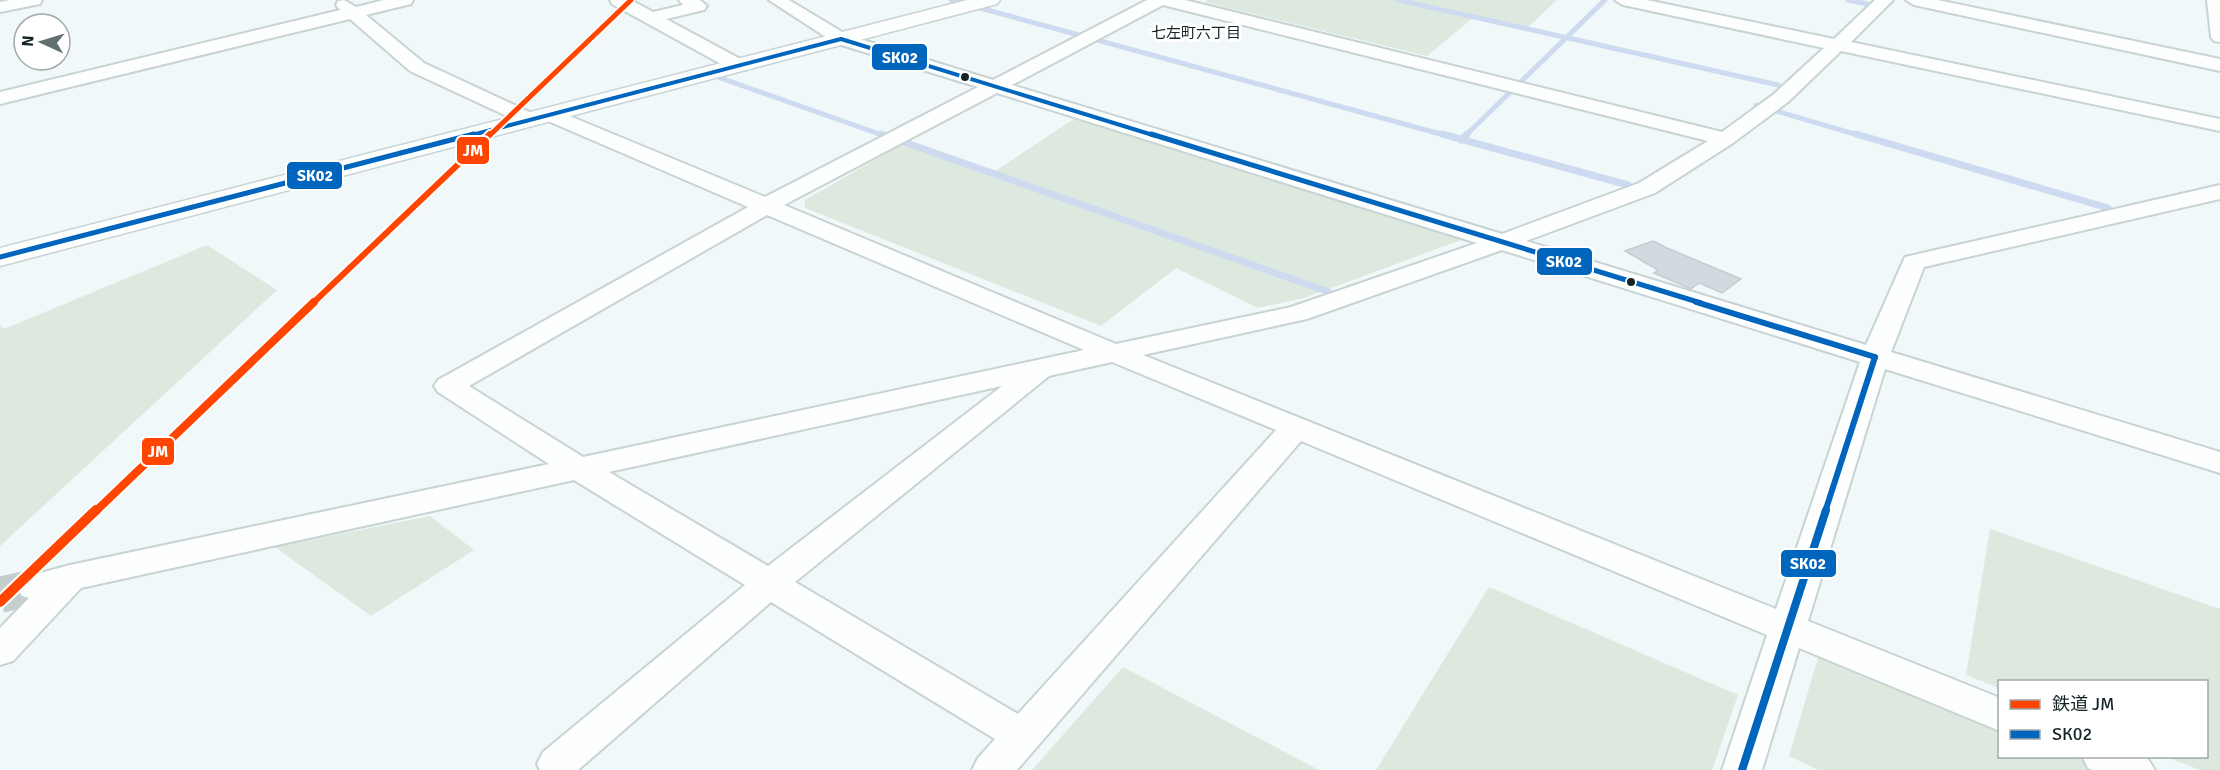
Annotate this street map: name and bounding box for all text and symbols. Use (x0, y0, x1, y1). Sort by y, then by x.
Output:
north arrow (12, 12, 72, 72)
district label: 七左町六丁目 (1151, 24, 1241, 42)
text: N (18, 35, 38, 47)
line badge: SK02 (871, 43, 928, 71)
text: SK02 (882, 48, 918, 68)
unlabelled marker (959, 71, 971, 83)
line badge: JM (456, 136, 490, 165)
text: JM (463, 141, 483, 161)
line badge: SK02 (286, 161, 343, 190)
text: SK02 (297, 166, 333, 186)
line badge: SK02 (1536, 247, 1593, 276)
text: SK02 (1546, 252, 1582, 272)
unlabelled marker (1625, 276, 1637, 288)
line badge: JM (141, 437, 175, 466)
text: JM (148, 442, 168, 462)
line badge: SK02 (1780, 549, 1837, 578)
text: SK02 (1790, 554, 1826, 574)
legend (1998, 680, 2208, 758)
text: 鉄道 JM (2052, 693, 2115, 715)
text: SK02 (2052, 723, 2092, 745)

